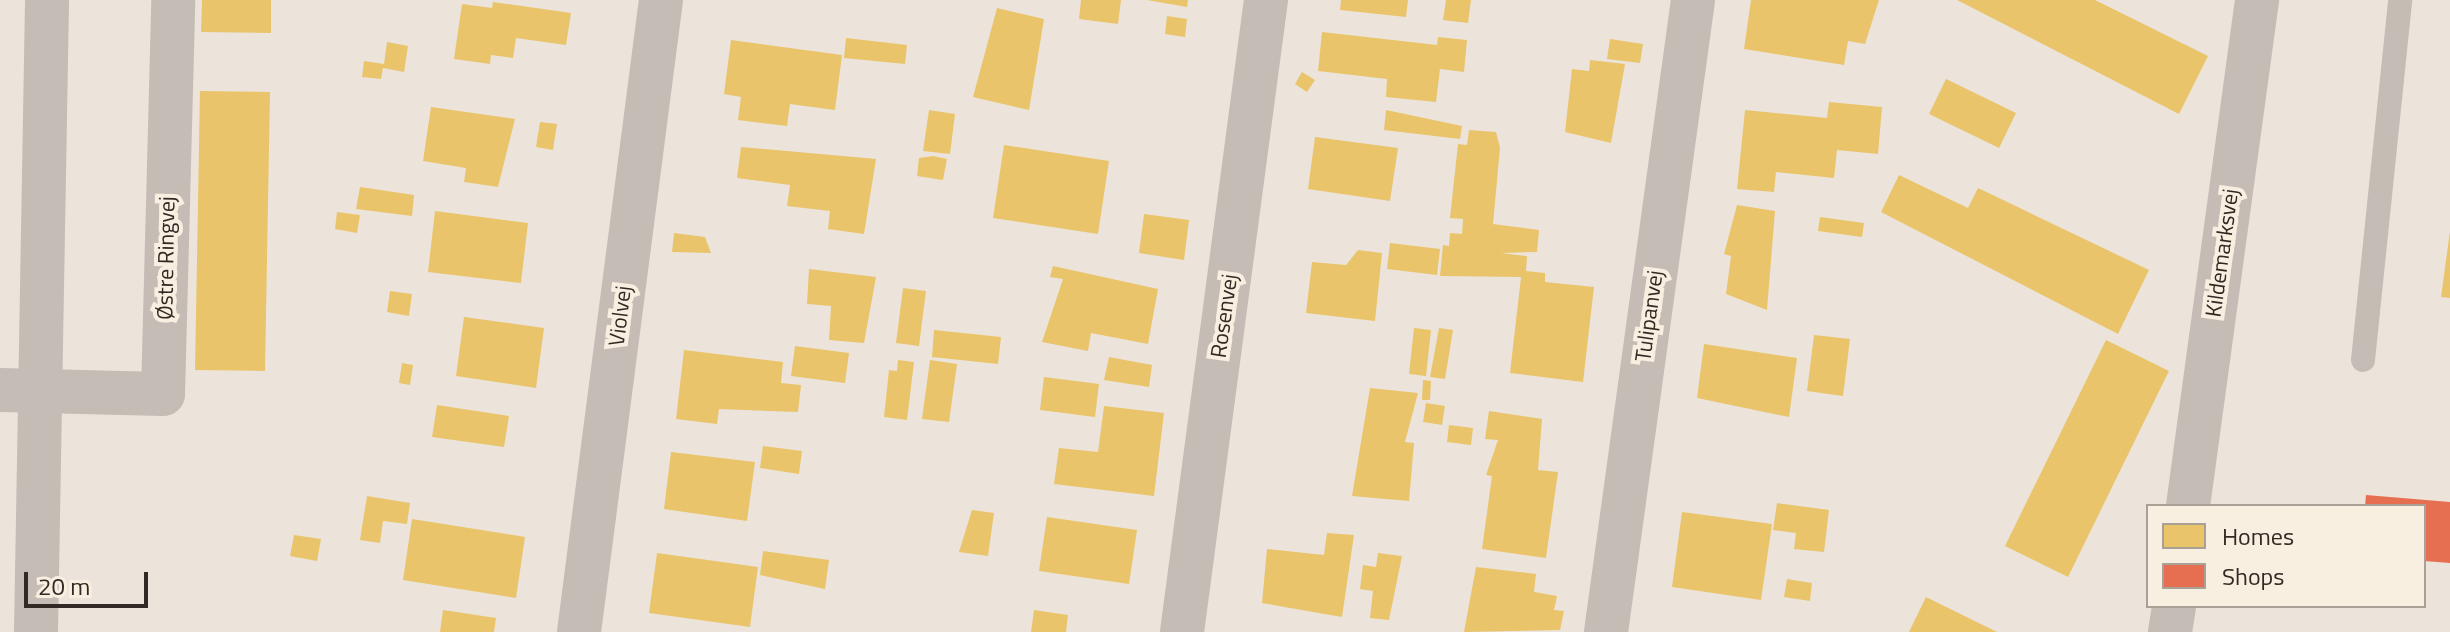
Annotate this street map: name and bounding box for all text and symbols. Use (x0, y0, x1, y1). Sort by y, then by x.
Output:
street label: Kildemarksvej (2200, 187, 2244, 319)
street label: Østre Ringvej (152, 196, 180, 320)
street label: Tulipanvej (1630, 269, 1668, 363)
street label: Rosenvej (1205, 272, 1243, 360)
street label: Violvej (603, 284, 637, 348)
legend (2146, 504, 2426, 608)
text: Homes (2222, 518, 2294, 554)
scale bar (28, 556, 152, 606)
text: Shops (2222, 558, 2284, 594)
text: 20 m (38, 568, 90, 604)

